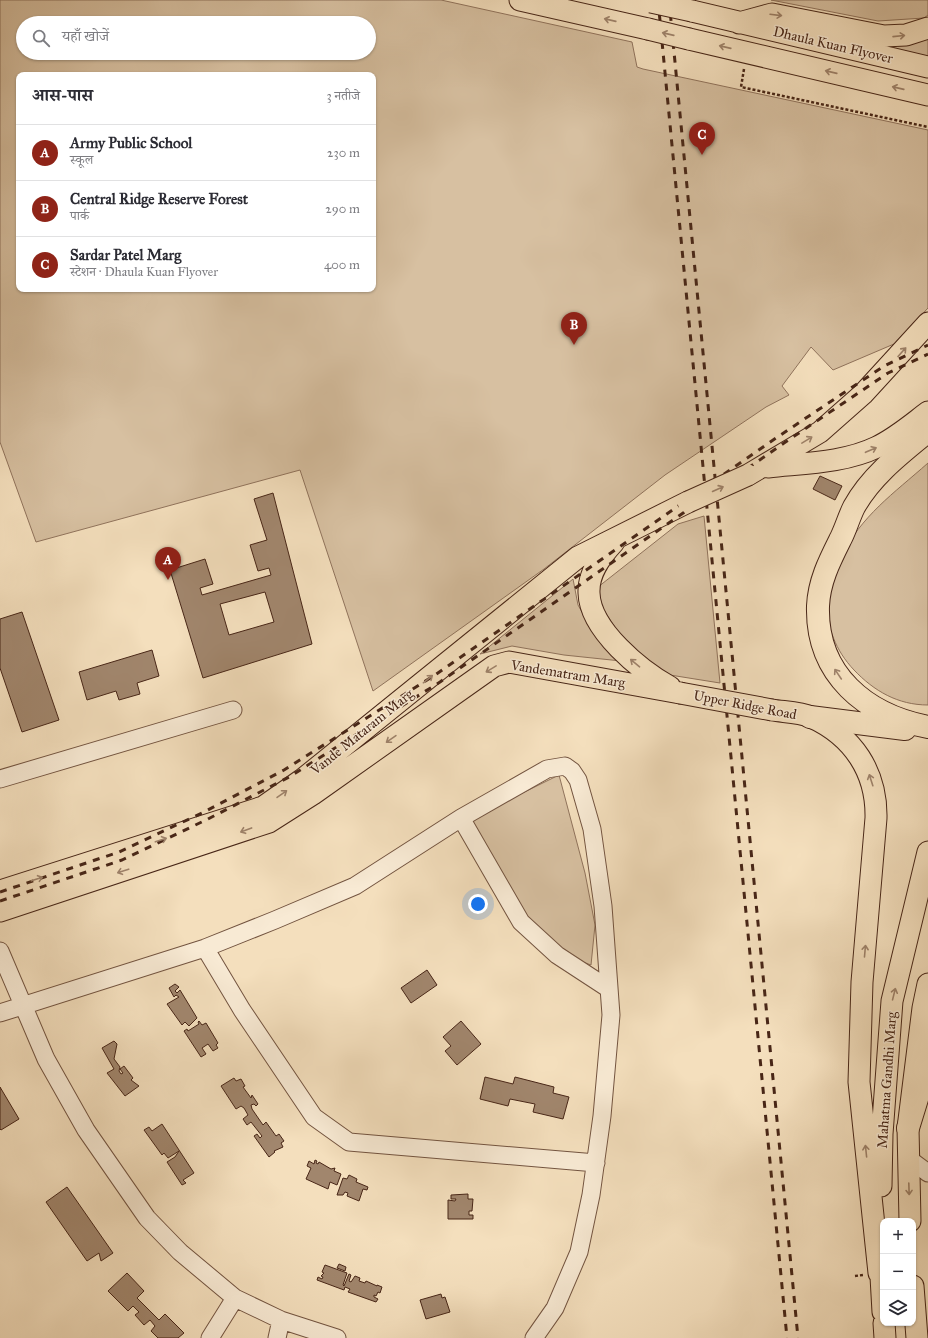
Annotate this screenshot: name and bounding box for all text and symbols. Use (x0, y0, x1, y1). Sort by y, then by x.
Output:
one-way arrow (769, 11, 782, 19)
search box (16, 16, 376, 60)
one-way arrow (603, 16, 616, 24)
street label: Dhaula Kuan Flyover (771, 23, 895, 67)
icon: search (30, 27, 52, 49)
text: यहाँ खोजें (62, 27, 109, 45)
one-way arrow (662, 29, 675, 37)
one-way arrow (892, 32, 905, 39)
one-way arrow (719, 43, 732, 51)
one-way arrow (825, 68, 838, 76)
one-way arrow (892, 84, 905, 92)
text: आस-पास (32, 85, 93, 106)
text: 3 नतीजे (326, 88, 360, 104)
pin: C (689, 122, 715, 155)
text: Army Public School (70, 134, 192, 152)
text: A (41, 145, 49, 161)
text: 230 m (327, 145, 360, 161)
text: स्कूल (70, 152, 93, 168)
text: Central Ridge Reserve Forest (70, 190, 248, 208)
text: B (41, 201, 49, 217)
text: 290 m (325, 201, 360, 217)
text: पार्क (70, 208, 89, 224)
text: Sardar Patel Marg (70, 246, 181, 264)
text: C (41, 257, 49, 273)
text: 400 m (324, 257, 360, 273)
text: स्टेशन · Dhaula Kuan Flyover (70, 264, 218, 280)
pin: B (561, 312, 587, 345)
one-way arrow (897, 347, 906, 357)
one-way arrow (801, 436, 813, 444)
one-way arrow (864, 445, 876, 453)
one-way arrow (712, 485, 724, 492)
pin: A (155, 547, 181, 580)
street label: Vandematram Marg (509, 656, 627, 692)
one-way arrow (630, 659, 641, 668)
one-way arrow (486, 665, 497, 673)
one-way arrow (834, 669, 842, 680)
one-way arrow (423, 675, 434, 684)
street label: Vande Mataram Marg (306, 685, 417, 779)
street label: Upper Ridge Road (692, 687, 798, 723)
one-way arrow (386, 735, 397, 743)
one-way arrow (867, 773, 874, 786)
one-way arrow (276, 790, 287, 798)
one-way arrow (240, 827, 253, 834)
one-way arrow (154, 836, 167, 843)
one-way arrow (116, 868, 129, 875)
one-way arrow (31, 875, 43, 883)
your location (468, 894, 488, 914)
one-way arrow (861, 945, 869, 958)
one-way arrow (890, 988, 898, 1001)
street label: Mahatma Gandhi Marg (874, 1011, 900, 1149)
one-way arrow (863, 1145, 870, 1158)
one-way arrow (906, 1182, 913, 1195)
map controls (880, 1218, 916, 1326)
button: + (880, 1218, 916, 1254)
button: − (880, 1254, 916, 1290)
button: layers (880, 1290, 916, 1326)

